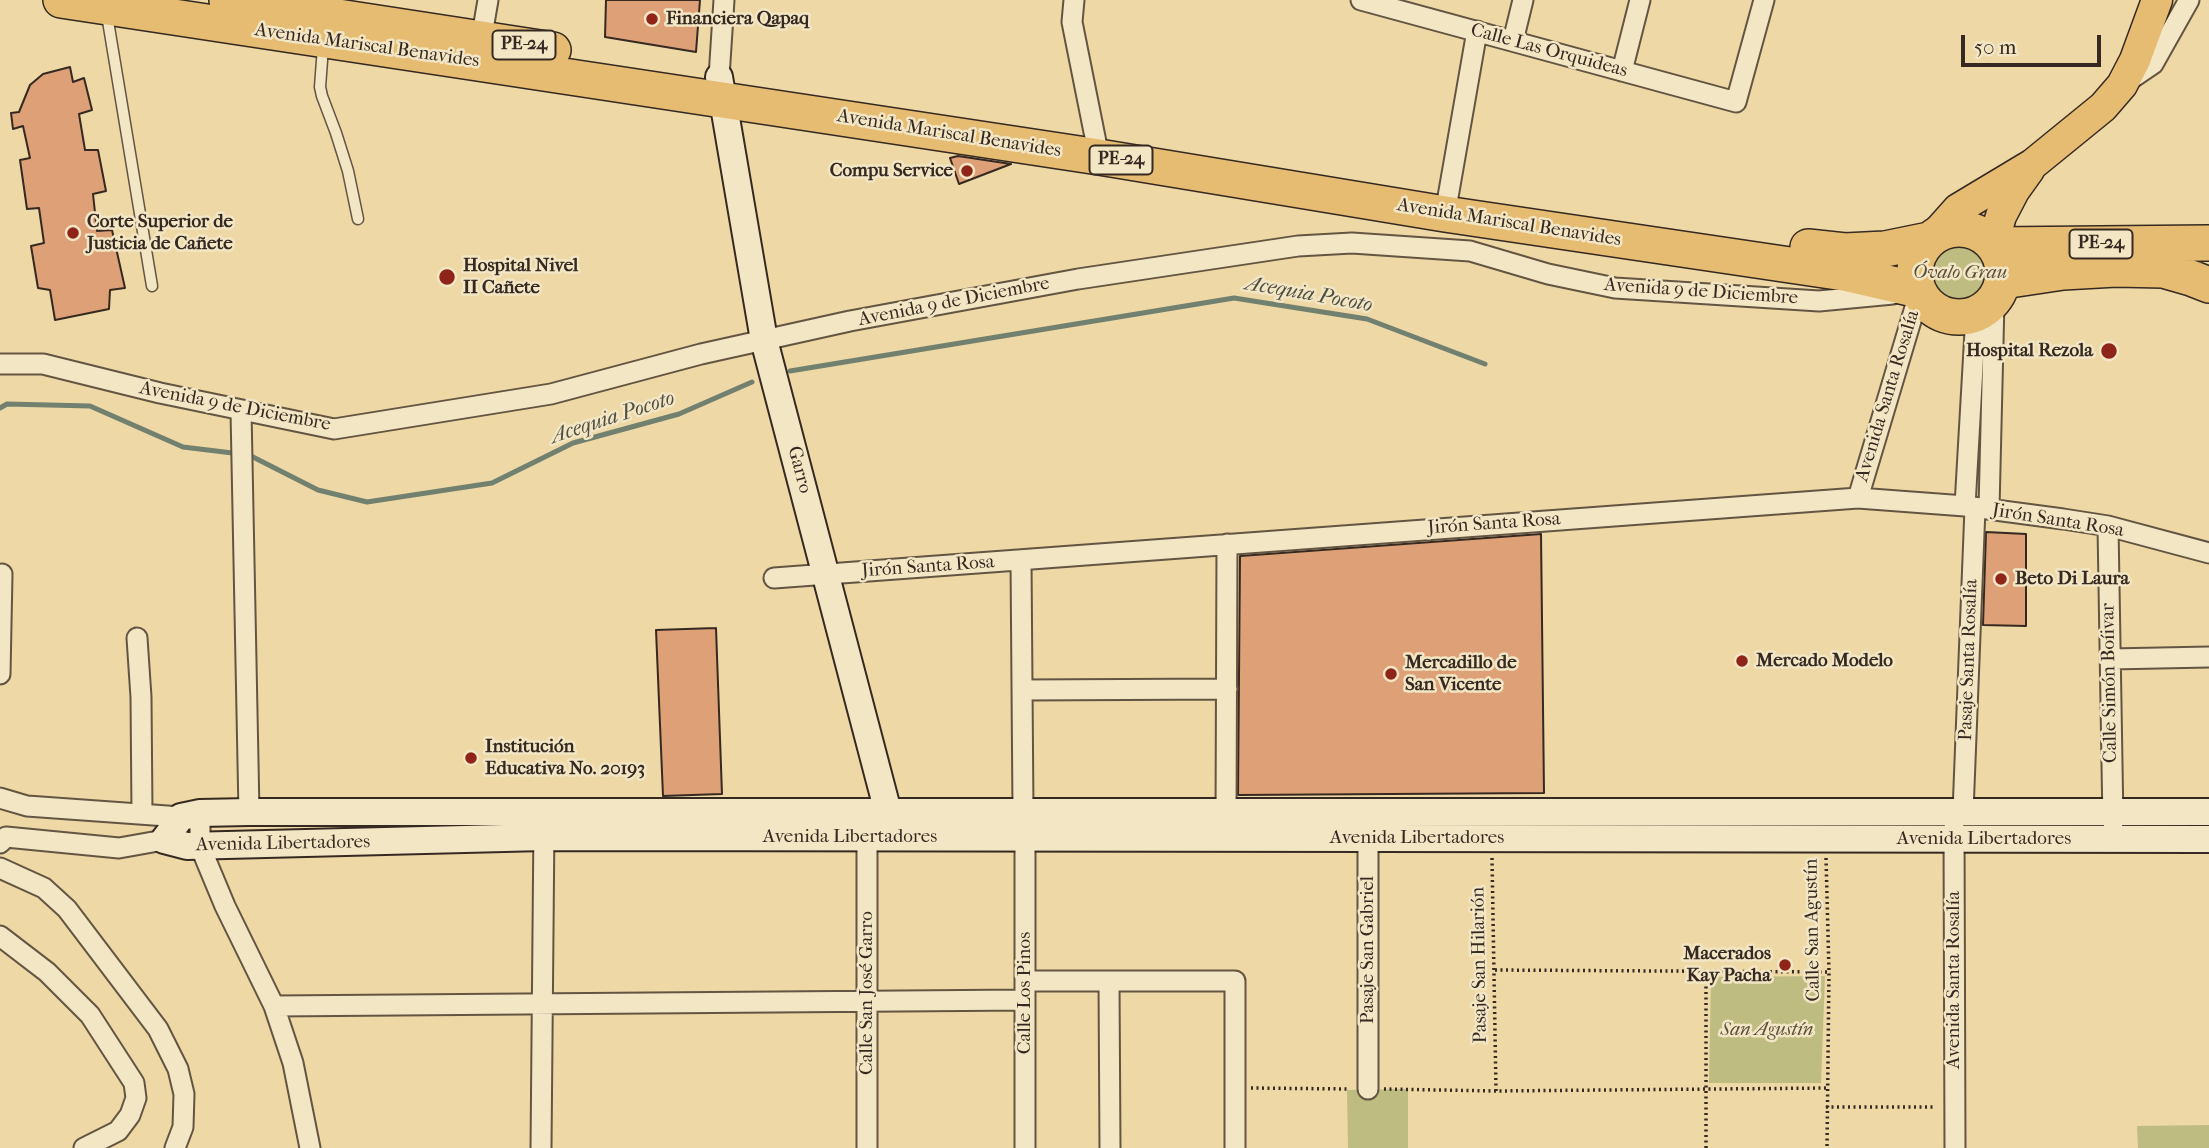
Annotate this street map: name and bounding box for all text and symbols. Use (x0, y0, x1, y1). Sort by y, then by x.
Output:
place label: Financiera Qapaq (666, 8, 809, 30)
marker: Financiera Qapaq (644, 11, 660, 27)
street label: Avenida Mariscal Benavides (253, 19, 481, 73)
street label: Calle Las Orquideas (1468, 19, 1630, 83)
scale bar (1964, 21, 2104, 65)
road number: PE-24 (492, 31, 556, 60)
text: 50 m (1974, 35, 2017, 59)
street label: Avenida Mariscal Benavides (835, 105, 1063, 163)
road number: PE-24 (1090, 146, 1152, 174)
place label: Compu Service (830, 160, 953, 182)
marker: Compu Service (959, 163, 975, 179)
street label: Avenida Mariscal Benavides (1395, 194, 1623, 252)
place label: Corte Superior de Justicia de Cañete (87, 211, 233, 255)
marker: Corte Superior de Justicia de Cañete (65, 225, 81, 241)
road number: PE-24 (2070, 230, 2132, 258)
place label: Hospital Nivel II Cañete (463, 255, 578, 299)
park label: Óvalo Grau (1913, 262, 2007, 284)
marker: Hospital Nivel II Cañete (437, 267, 457, 287)
water label: Acequia Pocoto (1244, 271, 1374, 319)
street label: Avenida 9 de Diciembre (857, 272, 1051, 332)
street label: Avenida 9 de Diciembre (1603, 274, 1799, 310)
street label: Avenida Santa Rosalía (1851, 308, 1925, 484)
place label: Hospital Rezola (1966, 340, 2093, 362)
marker: Hospital Rezola (2099, 341, 2119, 361)
street label: Avenida 9 de Diciembre (138, 377, 332, 437)
water label: Acequia Pocoto (548, 386, 678, 450)
street label: Garro (782, 444, 816, 496)
street label: Jirón Santa Rosa (1990, 499, 2126, 543)
street label: Jirón Santa Rosa (1427, 508, 1561, 540)
street label: Jirón Santa Rosa (861, 551, 995, 583)
place label: Beto Di Laura (2015, 568, 2129, 590)
marker: Beto Di Laura (1993, 571, 2009, 587)
street label: Pasaje Santa Rosalía (1955, 579, 1983, 741)
street label: Calle Simón Boíivar (2097, 603, 2123, 763)
place label: Mercado Modelo (1756, 650, 1893, 672)
place label: Mercadillo de San Vicente (1405, 652, 1517, 696)
marker: Mercado Modelo (1734, 653, 1750, 669)
marker: Mercadillo de San Vicente (1383, 666, 1399, 682)
place label: Institución Educativa No. 20193 (485, 736, 645, 780)
marker: Institución Educativa No. 20193 (463, 750, 479, 766)
street label: Avenida Libertadores (763, 826, 937, 848)
street label: Avenida Libertadores (1330, 827, 1504, 849)
street label: Avenida Libertadores (1897, 828, 2071, 850)
street label: Avenida Libertadores (196, 831, 370, 857)
street label: Calle San Agustín (1800, 858, 1826, 1002)
street label: Pasaje San Gabriel (1357, 876, 1379, 1024)
street label: Pasaje San Hilarión (1467, 887, 1493, 1043)
street label: Avenida Santa Rosalía (1943, 891, 1965, 1069)
street label: Calle San José Garro (856, 911, 878, 1075)
street label: Calle Los Pinos (1014, 932, 1036, 1054)
place label: Macerados Kay Pacha (1683, 943, 1771, 987)
marker: Macerados Kay Pacha (1777, 957, 1793, 973)
park label: San Agustín (1721, 1019, 1813, 1041)

